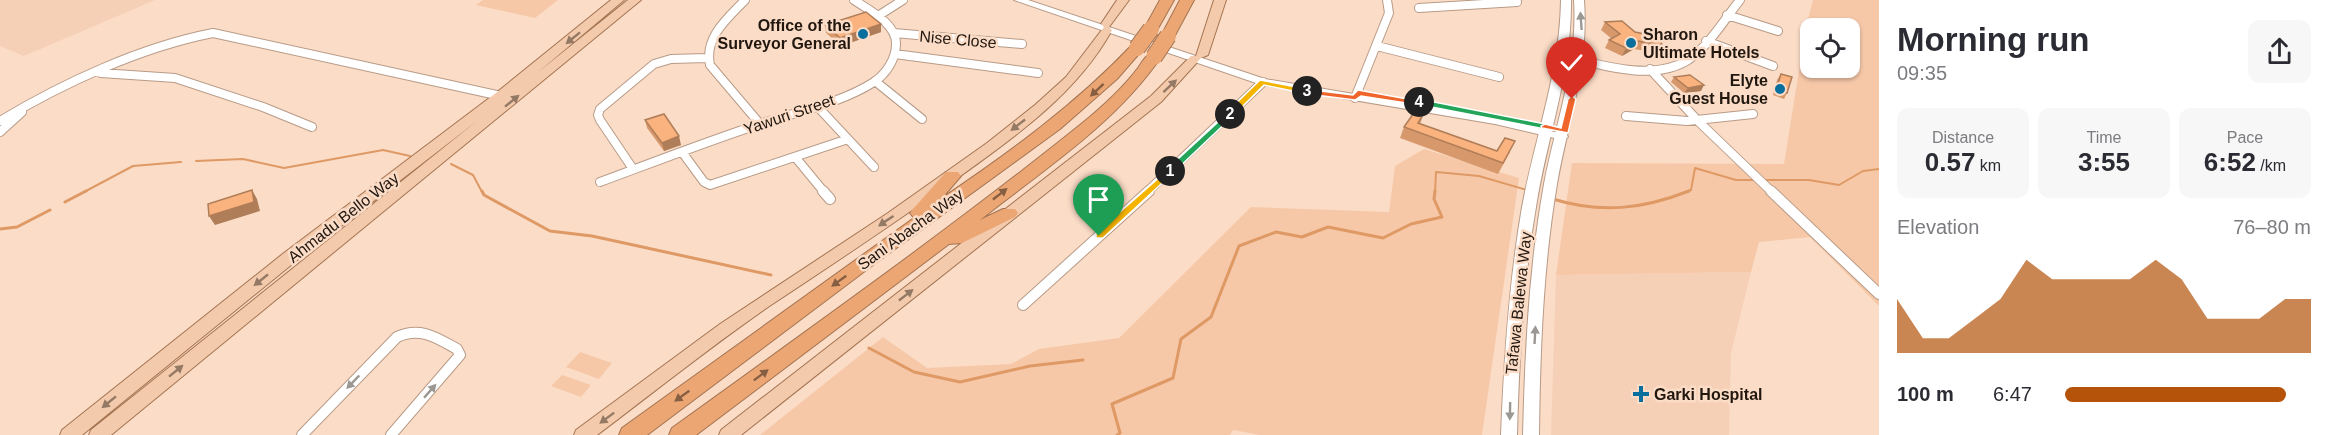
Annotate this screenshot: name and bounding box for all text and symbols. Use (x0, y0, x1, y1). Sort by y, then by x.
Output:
one-way arrow (1576, 11, 1586, 30)
place label: Office of the Surveyor General (718, 17, 851, 52)
map controls (1800, 18, 1860, 78)
button: locate (1800, 18, 1860, 78)
button: share (2248, 20, 2311, 83)
text: Morning run (1897, 21, 2089, 58)
place label: Sharon Ultimate Hotels (1643, 26, 1760, 61)
marker: Office of the Surveyor General (856, 27, 870, 41)
street label: Nise Close (919, 28, 997, 51)
one-way arrow (565, 31, 581, 44)
marker: Sharon Ultimate Hotels (1624, 36, 1638, 50)
pin (1546, 37, 1597, 99)
icon: check (1555, 46, 1588, 79)
text: 09:35 (1897, 62, 1947, 84)
place label: Elyte Guest House (1669, 72, 1768, 107)
pin: 3 (1292, 76, 1322, 106)
one-way arrow (1163, 79, 1177, 93)
text: 3 (1303, 82, 1311, 99)
marker: Elyte Guest House (1773, 82, 1787, 96)
one-way arrow (1090, 83, 1105, 97)
pin: 4 (1404, 87, 1434, 117)
street label: Yawuri Street (742, 91, 837, 138)
text: 4 (1415, 93, 1423, 110)
one-way arrow (504, 95, 520, 108)
pin: 2 (1215, 99, 1245, 129)
text: 2 (1226, 105, 1234, 122)
one-way arrow (1010, 119, 1025, 131)
text: Distance (1932, 129, 1994, 146)
text: Time (2087, 129, 2121, 146)
text: Pace (2227, 129, 2263, 146)
text: 0.57 (1925, 147, 1975, 177)
text: 3:55 (2078, 147, 2130, 177)
text: 6:52 (2204, 147, 2256, 177)
pin: 1 (1155, 156, 1185, 186)
text: km (1975, 157, 2001, 174)
text: /km (2256, 157, 2286, 174)
text: 1 (1166, 162, 1174, 179)
street label: Ahmadu Bello Way (285, 169, 402, 266)
pin (1073, 174, 1124, 236)
icon: arrive (1082, 183, 1115, 216)
street label: Sani Abacha Way (854, 186, 966, 273)
one-way arrow (992, 188, 1008, 201)
one-way arrow (879, 215, 895, 227)
text: Elevation (1897, 216, 1979, 238)
text: 76–80 m (2233, 216, 2311, 238)
street label: Tafawa Balewa Way (1503, 231, 1534, 375)
one-way arrow (253, 274, 269, 287)
one-way arrow (832, 274, 847, 286)
one-way arrow (898, 288, 914, 301)
one-way arrow (1530, 325, 1539, 344)
one-way arrow (168, 365, 184, 378)
one-way arrow (752, 369, 768, 381)
one-way arrow (346, 375, 360, 389)
text: 100 m (1897, 383, 1954, 405)
text: 6:47 (1993, 383, 2032, 405)
one-way arrow (423, 384, 436, 399)
marker: Garki Hospital (1632, 385, 1650, 403)
place label: Garki Hospital (1654, 386, 1762, 403)
one-way arrow (675, 390, 690, 402)
one-way arrow (101, 396, 117, 409)
one-way arrow (1505, 401, 1515, 420)
one-way arrow (599, 411, 614, 423)

